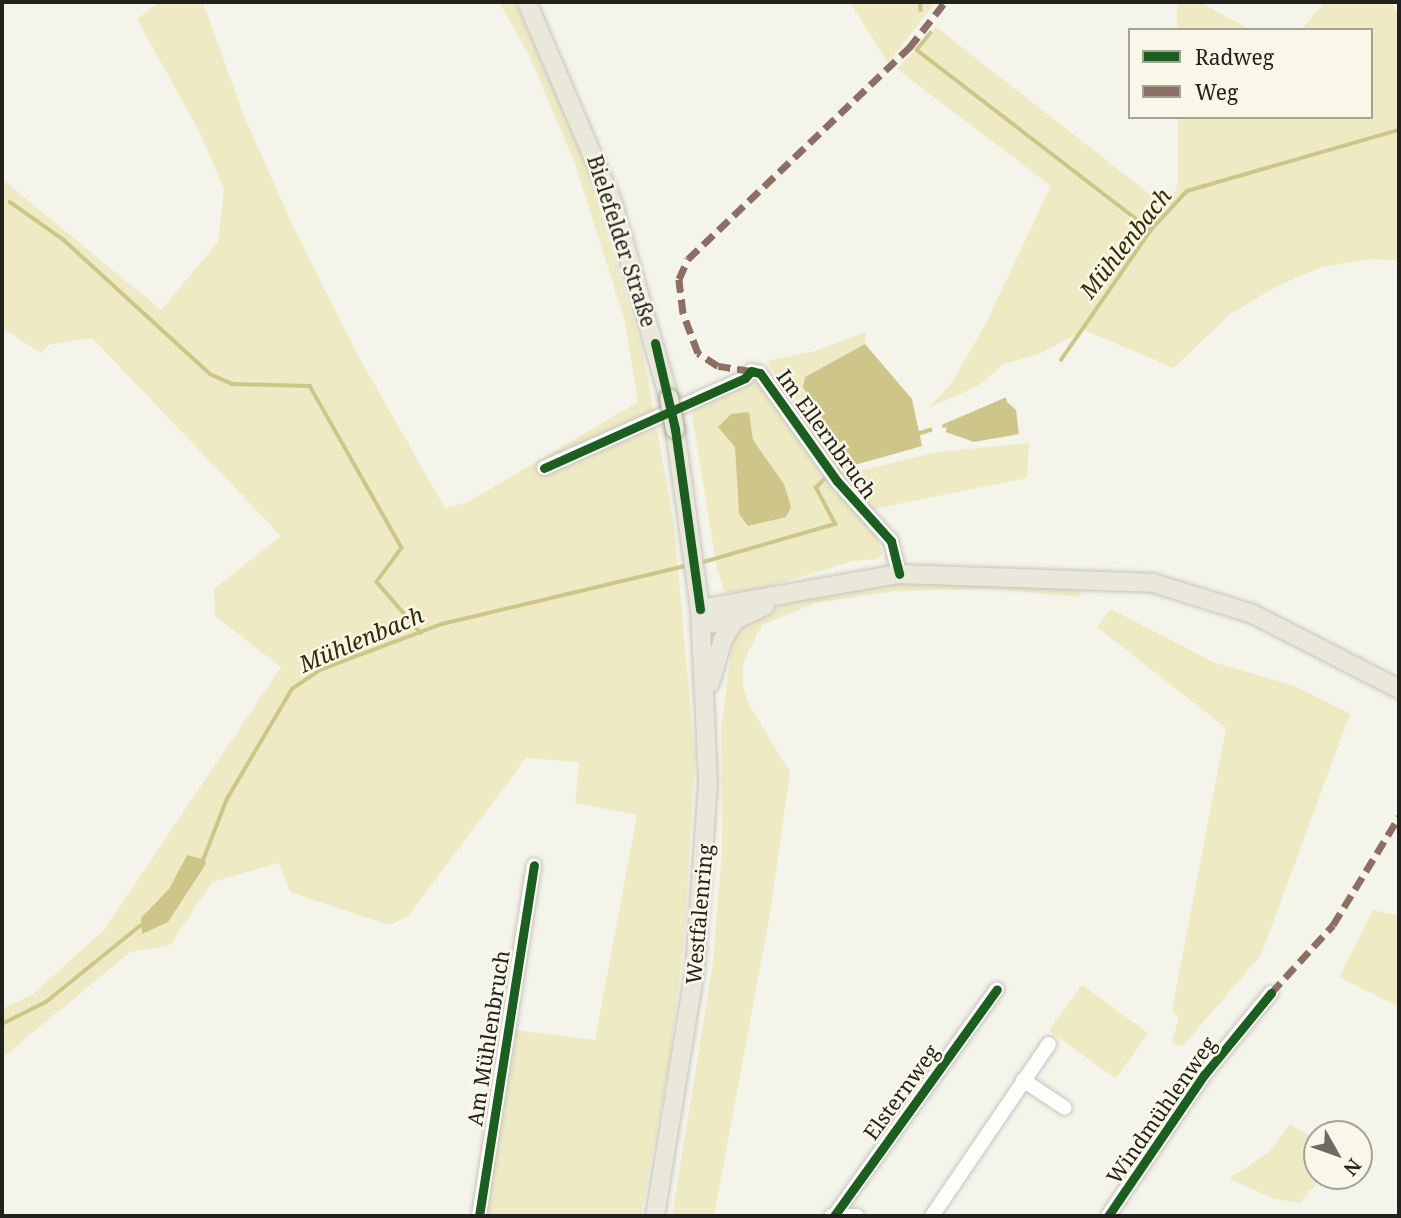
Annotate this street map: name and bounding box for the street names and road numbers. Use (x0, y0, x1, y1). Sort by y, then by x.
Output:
street label: Bielefelder Straße (582, 152, 662, 330)
street label: Im Ellernbruch (772, 364, 882, 504)
street label: Westfalenring (680, 843, 718, 985)
street label: Am Mühlenbruch (462, 948, 514, 1128)
street label: Windmühlenweg (1101, 1032, 1221, 1188)
street label: Elsternweg (858, 1039, 944, 1145)

